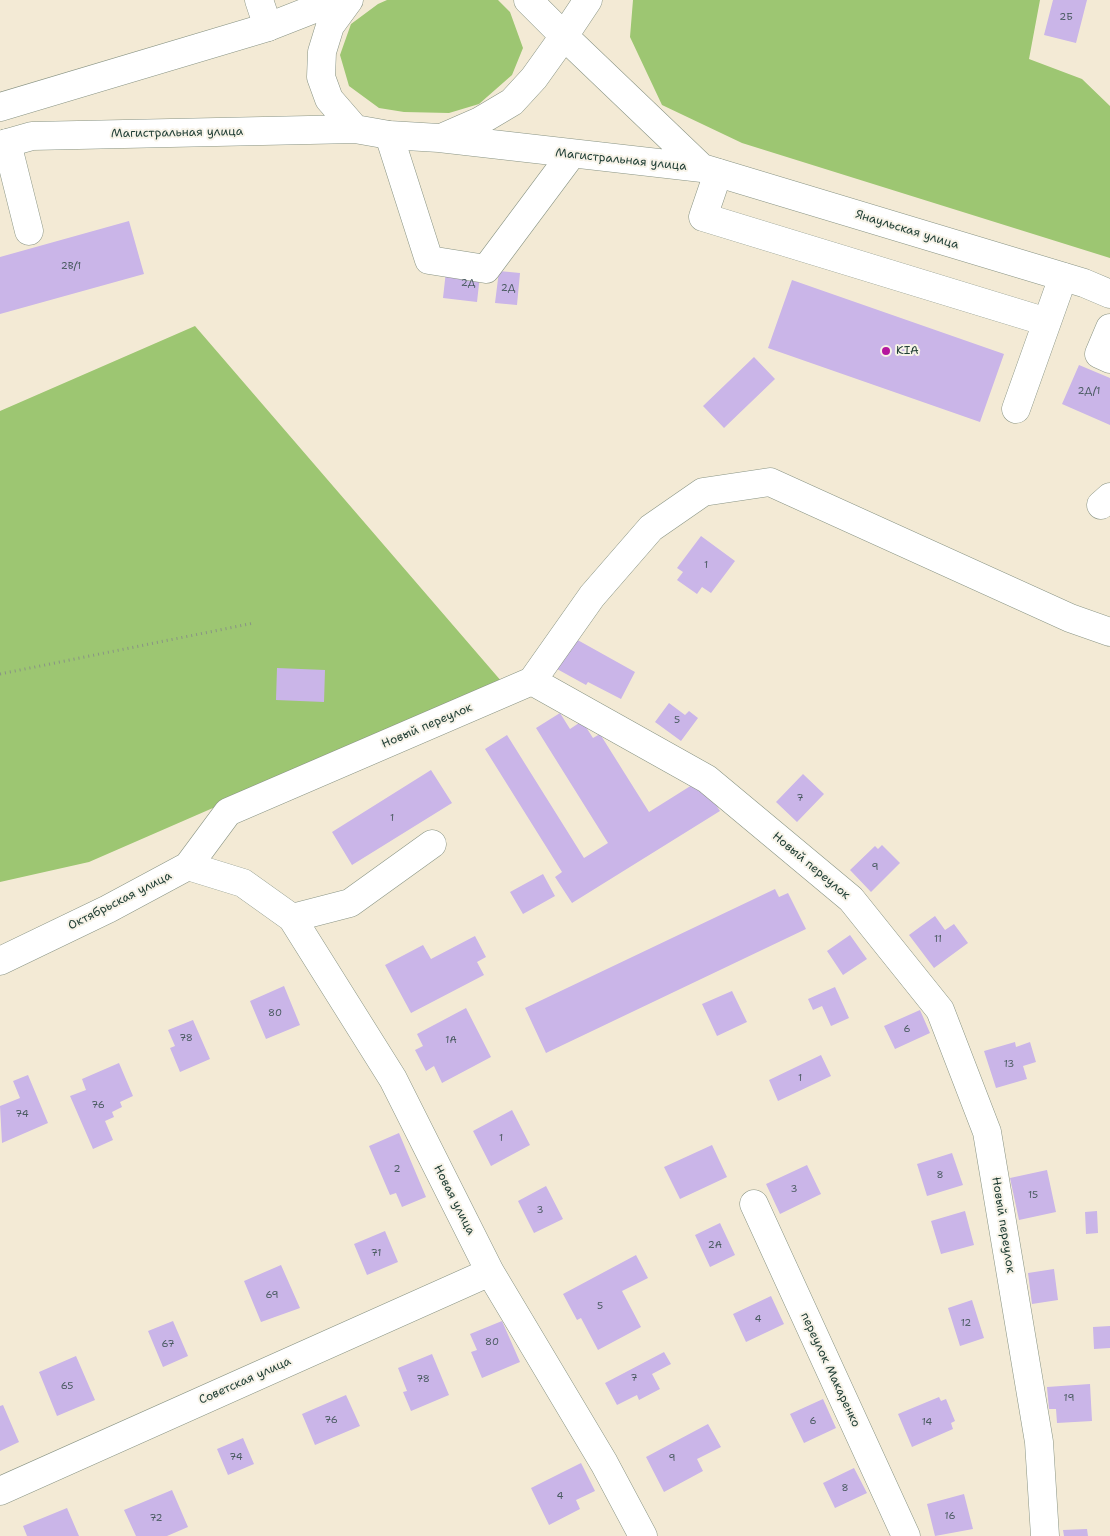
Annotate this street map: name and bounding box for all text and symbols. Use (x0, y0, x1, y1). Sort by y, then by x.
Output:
house number: 2Б (1059, 11, 1073, 23)
street label: Магистральная улица (111, 125, 243, 141)
street label: Магистральная улица (555, 146, 687, 174)
street label: Янаульская улица (853, 207, 961, 253)
house number: 2В/1 (61, 260, 81, 272)
house number: 2Д (461, 277, 475, 289)
house number: 2Д (501, 282, 515, 294)
place label: KIA (896, 344, 919, 358)
marker: KIA (880, 345, 892, 357)
house number: 2Д/1 (1078, 385, 1100, 397)
house number: 1 (704, 559, 708, 571)
street label: Новый переулок (379, 700, 475, 752)
house number: 5 (674, 714, 680, 726)
house number: 7 (797, 792, 803, 804)
house number: 1 (390, 812, 394, 824)
street label: Новый переулок (769, 829, 853, 903)
house number: 9 (872, 861, 878, 873)
street label: Октябрьская улица (66, 869, 174, 933)
house number: 11 (934, 933, 942, 945)
house number: 80 (268, 1007, 282, 1019)
house number: 6 (904, 1023, 910, 1035)
house number: 78 (179, 1032, 193, 1044)
house number: 1А (445, 1034, 457, 1046)
house number: 13 (1004, 1058, 1014, 1070)
house number: 1 (798, 1072, 802, 1084)
house number: 76 (91, 1099, 105, 1111)
house number: 74 (15, 1108, 29, 1120)
house number: 1 (499, 1132, 503, 1144)
house number: 2 (394, 1163, 400, 1175)
street label: Новая улица (430, 1163, 478, 1237)
house number: 8 (937, 1169, 943, 1181)
street label: Новый переулок (988, 1176, 1018, 1274)
house number: 3 (791, 1183, 797, 1195)
house number: 15 (1028, 1189, 1038, 1201)
house number: 3 (537, 1204, 543, 1216)
house number: 2А (708, 1239, 722, 1251)
house number: 71 (371, 1247, 381, 1259)
house number: 69 (265, 1289, 279, 1301)
house number: 5 (597, 1300, 603, 1312)
street label: переулок Макаренко (797, 1310, 863, 1430)
house number: 4 (755, 1313, 761, 1325)
house number: 12 (961, 1317, 971, 1329)
house number: 80 (485, 1336, 499, 1348)
house number: 67 (162, 1338, 174, 1350)
street label: Советская улица (197, 1354, 293, 1408)
house number: 7 (631, 1372, 637, 1384)
house number: 78 (416, 1373, 430, 1385)
house number: 65 (61, 1380, 73, 1392)
house number: 19 (1064, 1392, 1074, 1404)
house number: 76 (324, 1414, 338, 1426)
house number: 6 (810, 1415, 816, 1427)
house number: 14 (922, 1416, 932, 1428)
house number: 74 (229, 1451, 243, 1463)
house number: 9 (669, 1452, 675, 1464)
house number: 8 (842, 1482, 848, 1494)
house number: 4 (557, 1490, 563, 1502)
house number: 16 (945, 1510, 955, 1522)
house number: 72 (149, 1512, 163, 1524)

